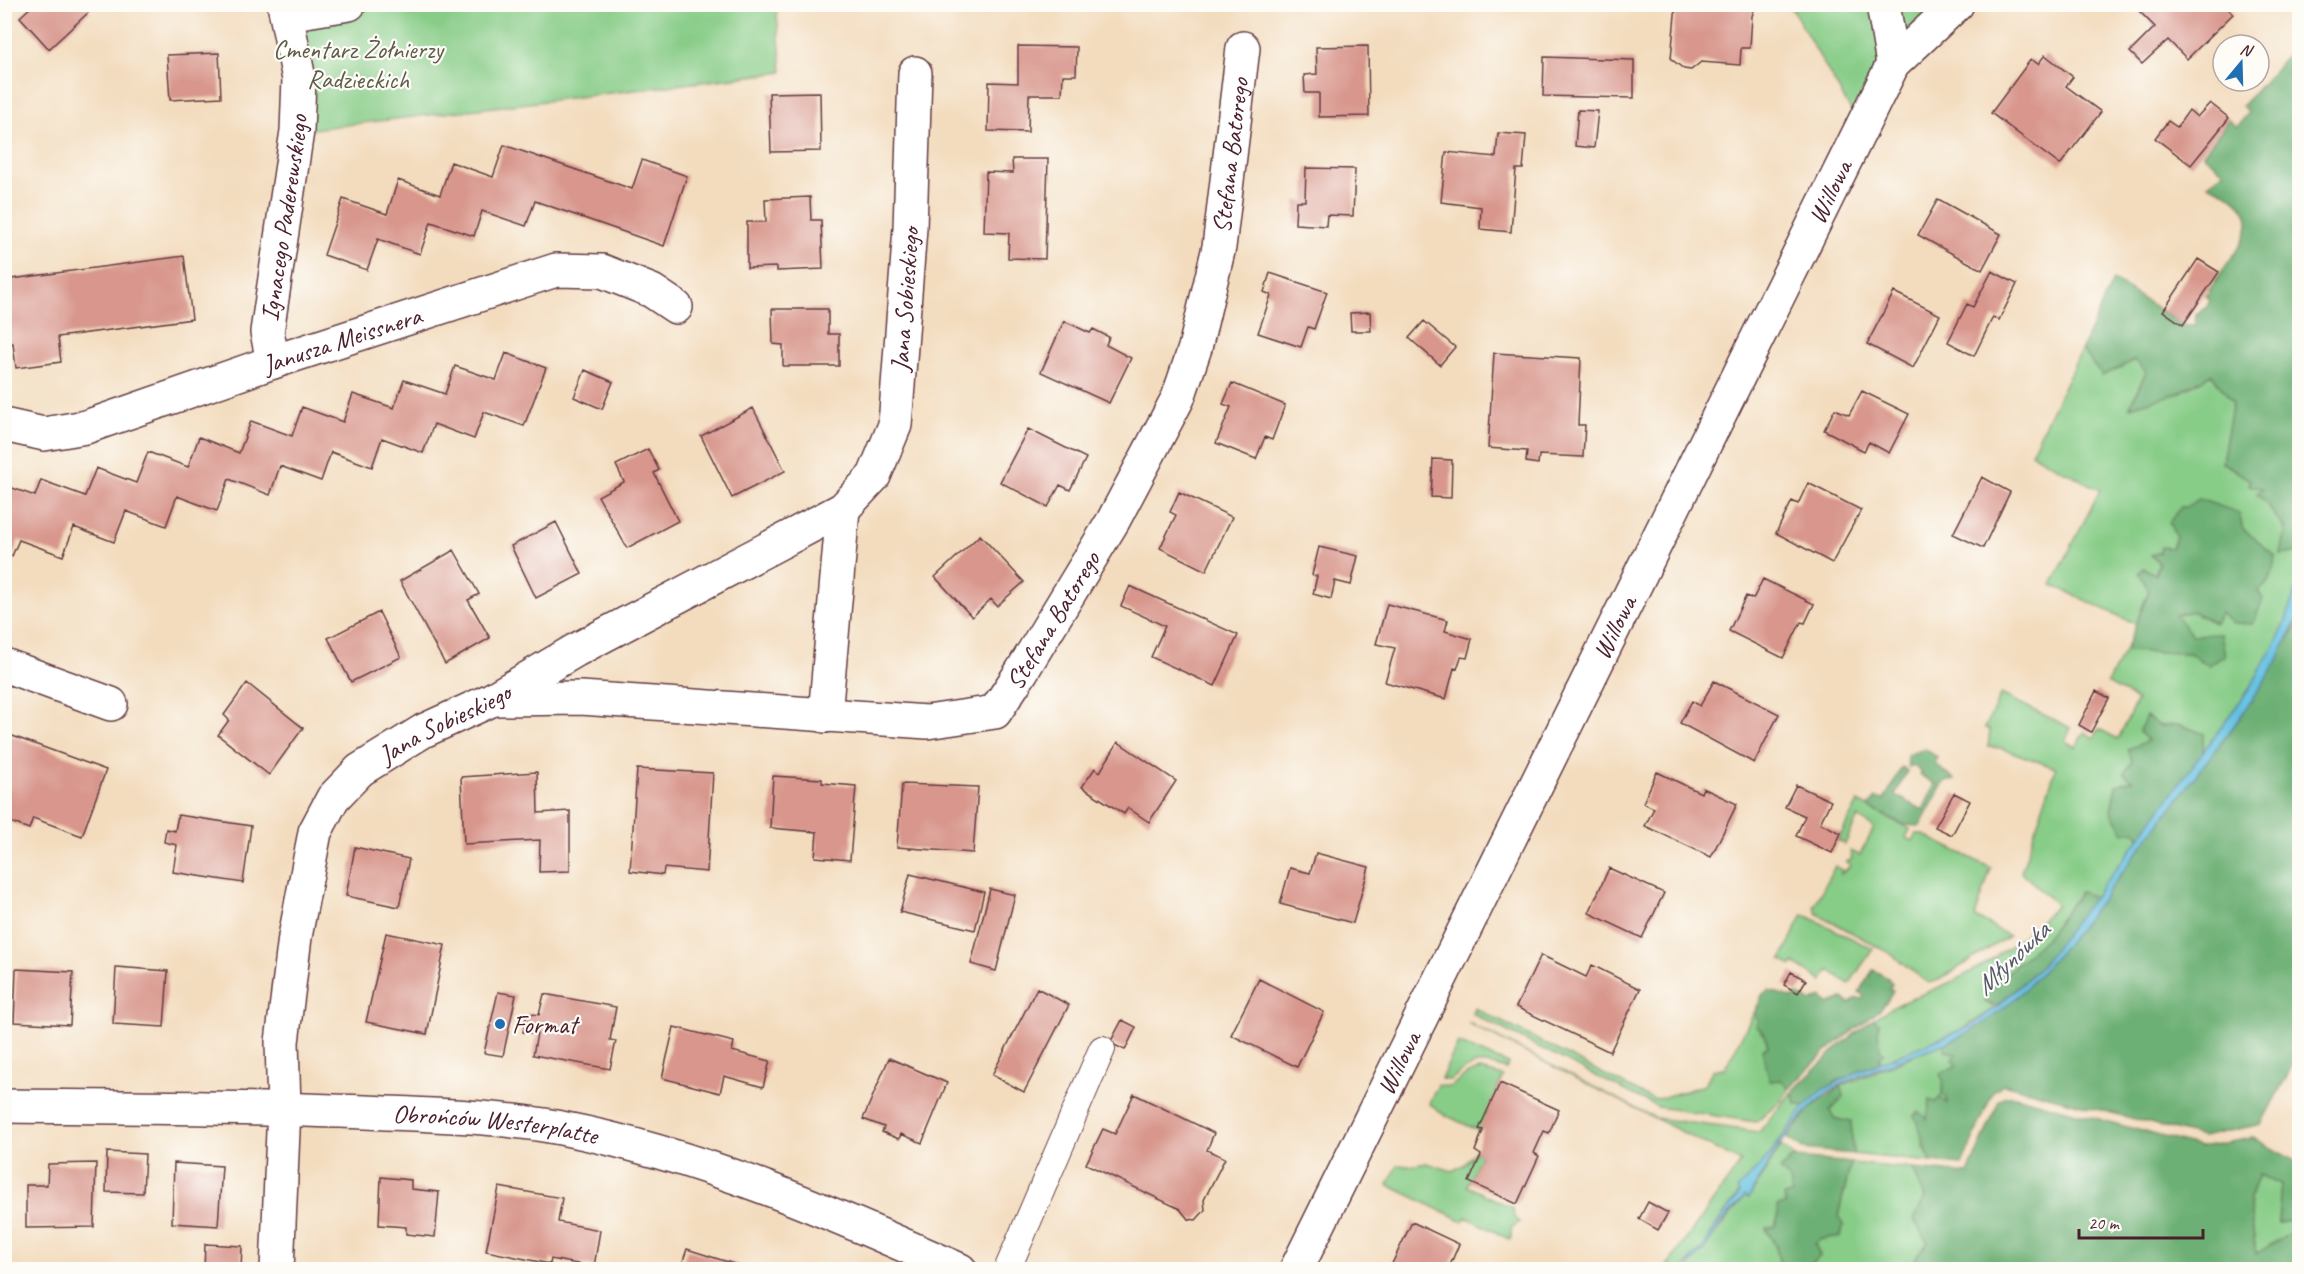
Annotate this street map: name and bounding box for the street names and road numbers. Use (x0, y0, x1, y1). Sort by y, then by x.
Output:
street label: Stefana Batorego (1204, 74, 1256, 235)
street label: Ignacego Paderewskiego (252, 112, 314, 323)
street label: Willowa (1800, 153, 1860, 229)
street label: Jana Sobieskiego (882, 224, 927, 375)
street label: Janusza Meissnera (256, 298, 427, 382)
street label: Stefana Batorego (998, 544, 1108, 696)
street label: Willowa (1585, 588, 1645, 665)
street label: Jana Sobieskiego (371, 674, 519, 772)
street label: Willowa (1369, 1024, 1429, 1100)
street label: Obrońców Westerplatte (392, 1097, 603, 1152)

